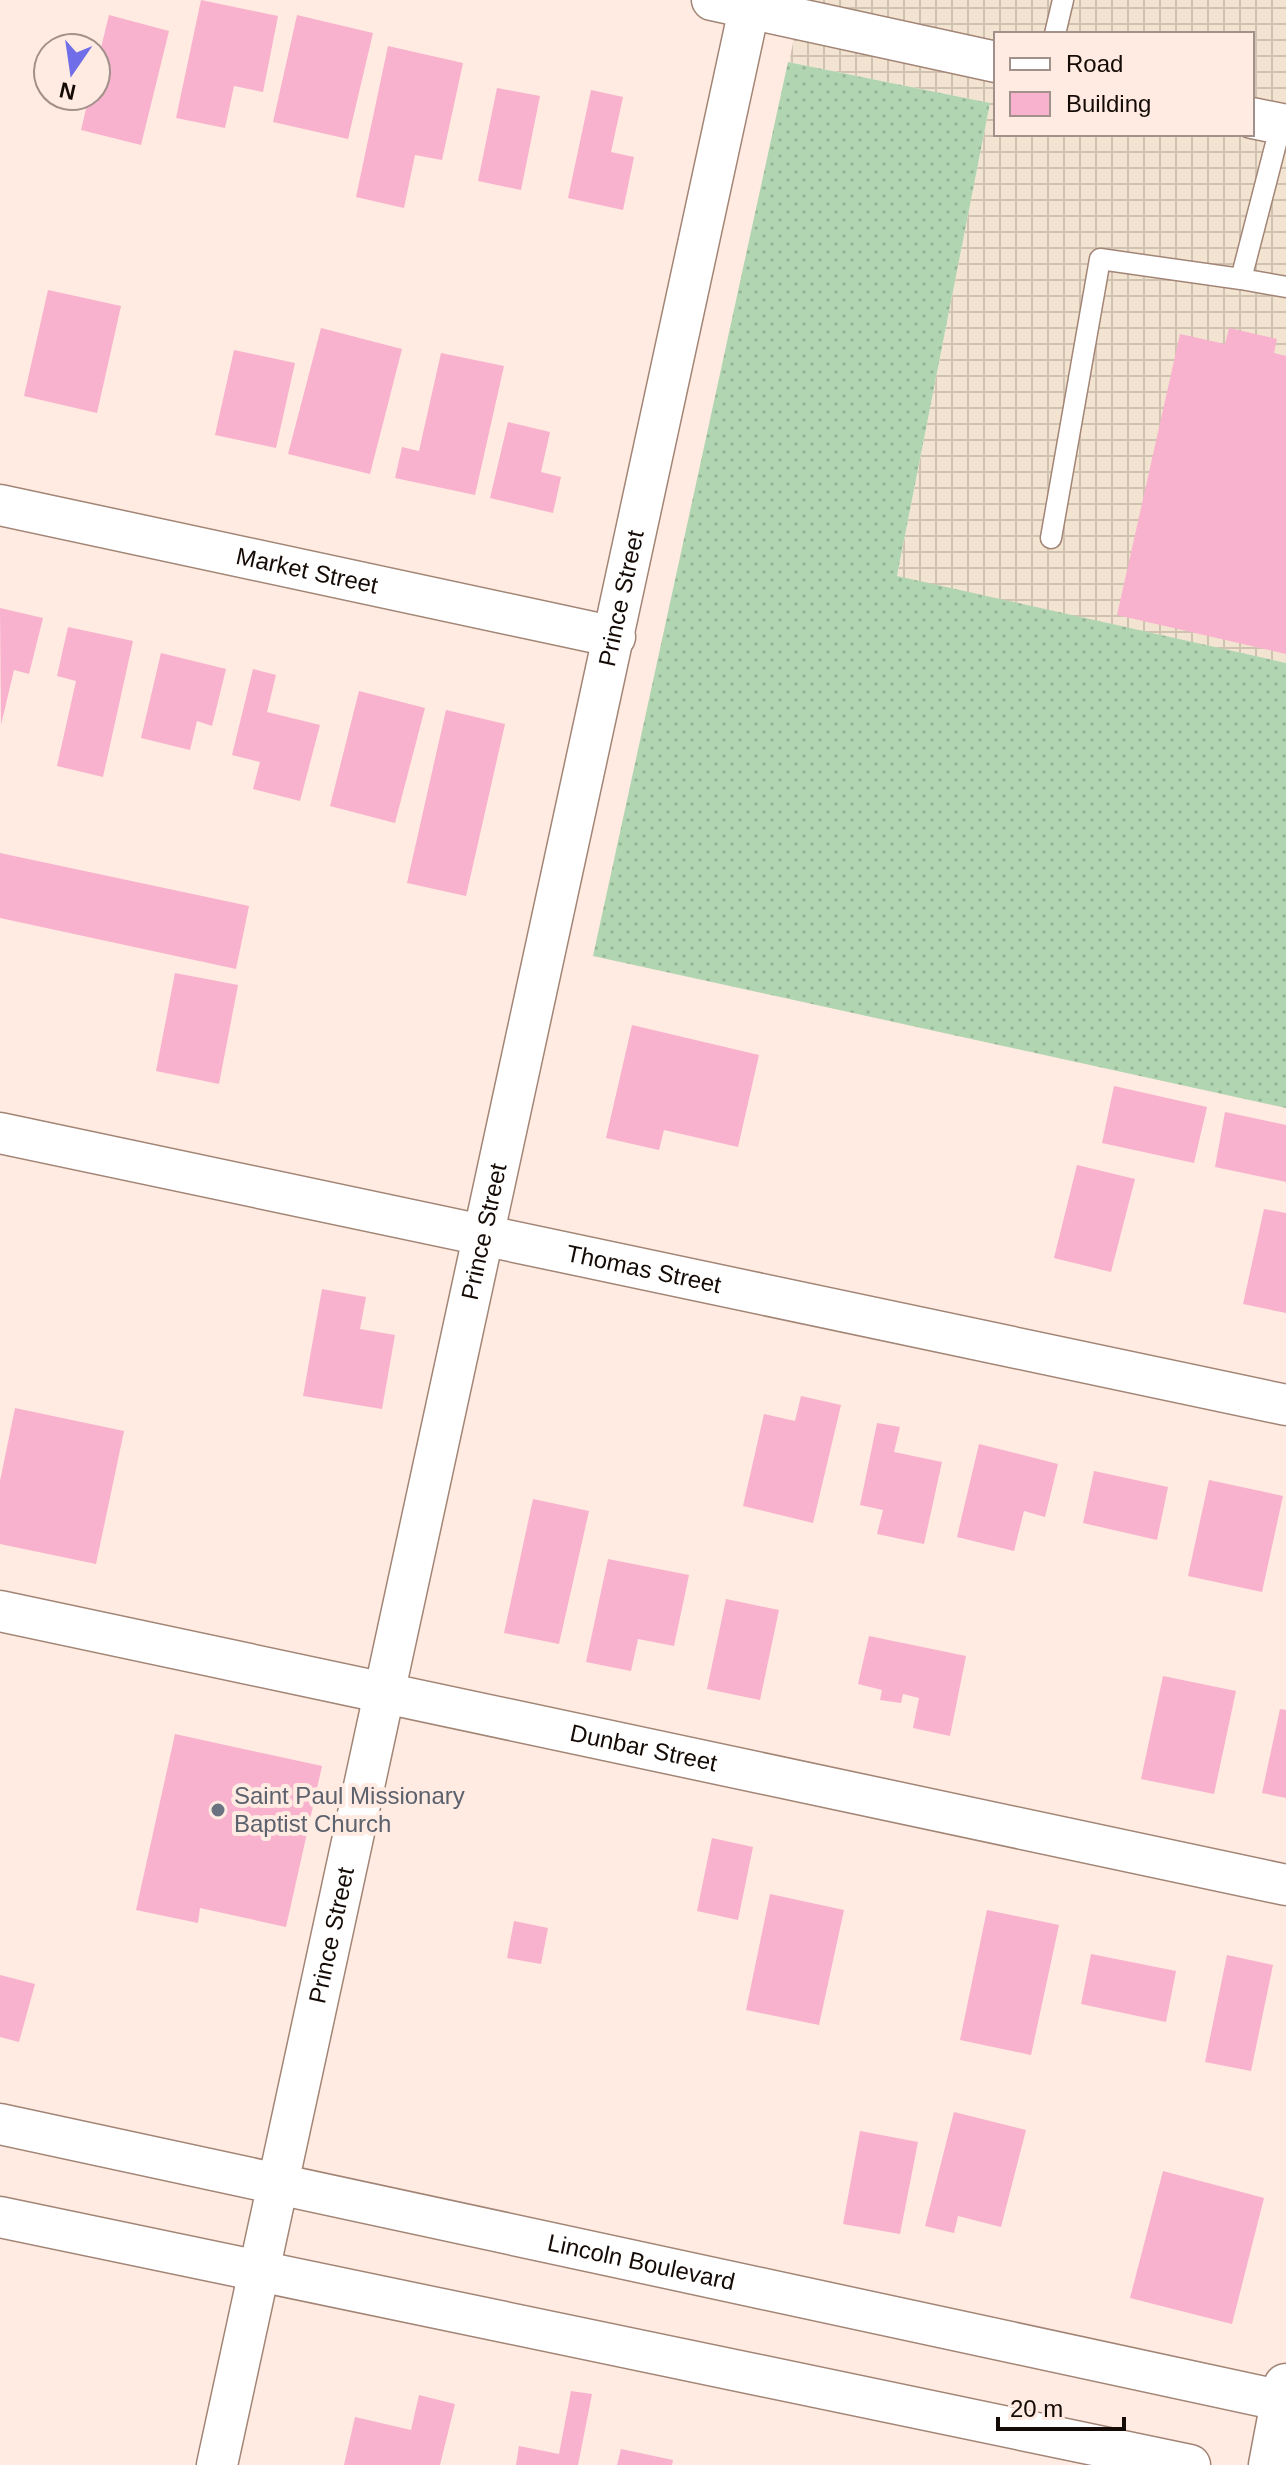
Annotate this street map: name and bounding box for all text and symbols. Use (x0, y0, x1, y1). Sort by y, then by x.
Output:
north arrow (32, 32, 112, 112)
legend (994, 32, 1254, 136)
text: Road (1066, 50, 1123, 77)
text: N (57, 77, 78, 105)
text: Building (1066, 90, 1151, 117)
street label: Prince Street (593, 527, 649, 669)
street label: Market Street (234, 542, 381, 599)
street label: Prince Street (456, 1160, 512, 1302)
street label: Thomas Street (564, 1239, 724, 1298)
street label: Dunbar Street (568, 1719, 720, 1776)
place label: Saint Paul Missionary Baptist Church (234, 1782, 465, 1837)
marker: Saint Paul Missionary Baptist Church (209, 1801, 227, 1819)
street label: Prince Street (303, 1864, 359, 2006)
street label: Lincoln Boulevard (545, 2229, 738, 2295)
scale bar (998, 2381, 1124, 2431)
text: 20 m (1010, 2395, 1063, 2422)

